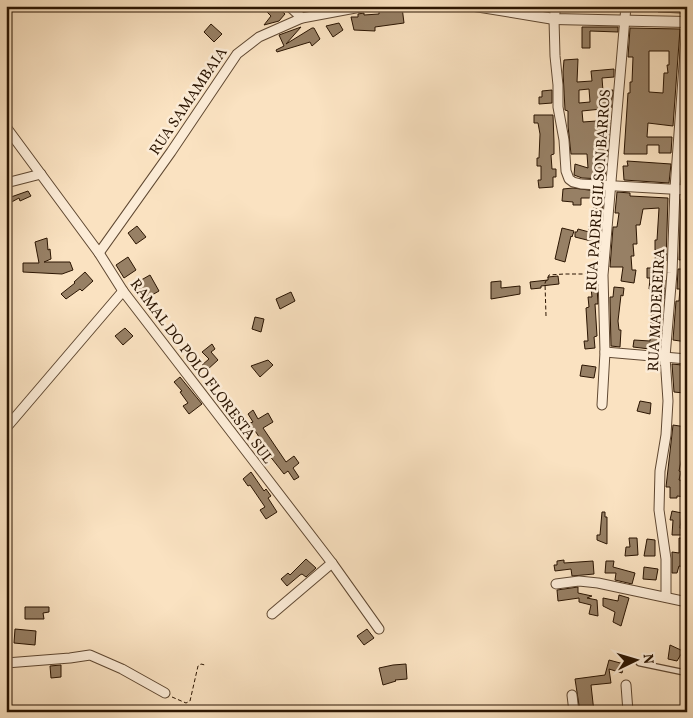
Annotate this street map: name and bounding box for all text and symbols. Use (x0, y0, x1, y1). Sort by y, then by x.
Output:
street label: RUA SAMAMBAIA (145, 43, 233, 160)
street label: RUA PADRE GILSON BARROS (582, 88, 617, 292)
street label: RUA MADEREIRA (644, 248, 671, 372)
street label: RAMAL DO POLO FLORESTA SUL (124, 275, 278, 469)
north arrow (610, 636, 660, 686)
text: N (638, 653, 657, 665)

